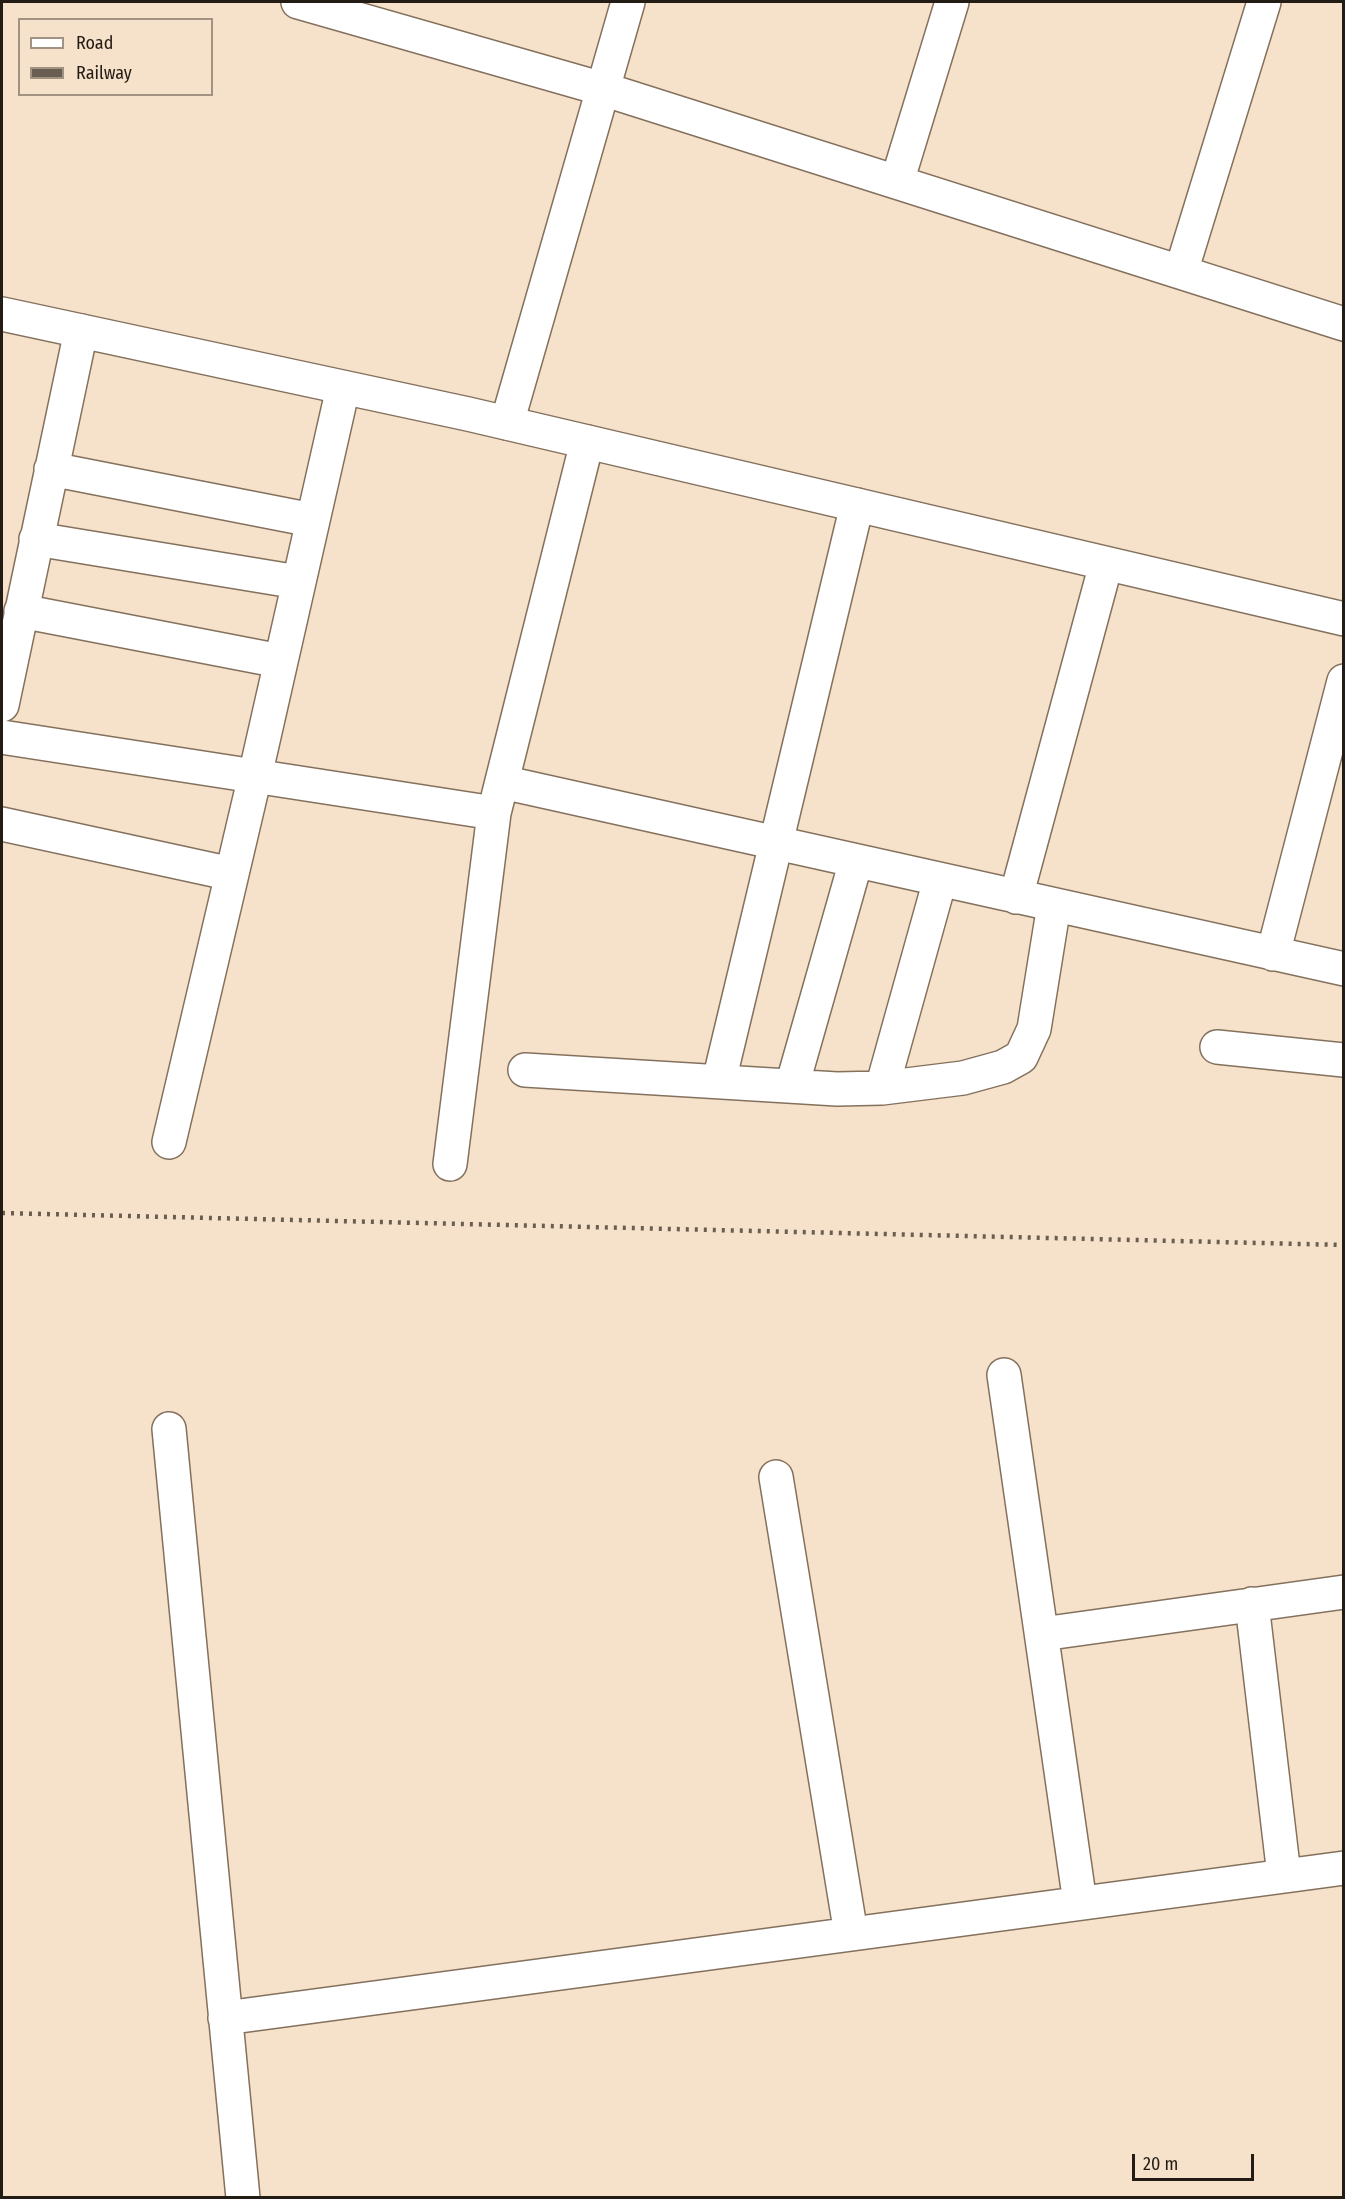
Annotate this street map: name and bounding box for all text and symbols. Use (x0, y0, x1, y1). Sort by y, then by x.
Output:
legend (18, 18, 213, 96)
text: Road (76, 32, 113, 54)
text: Railway (76, 62, 132, 84)
scale bar (1135, 2142, 1256, 2180)
text: 20 m (1143, 2153, 1178, 2175)

